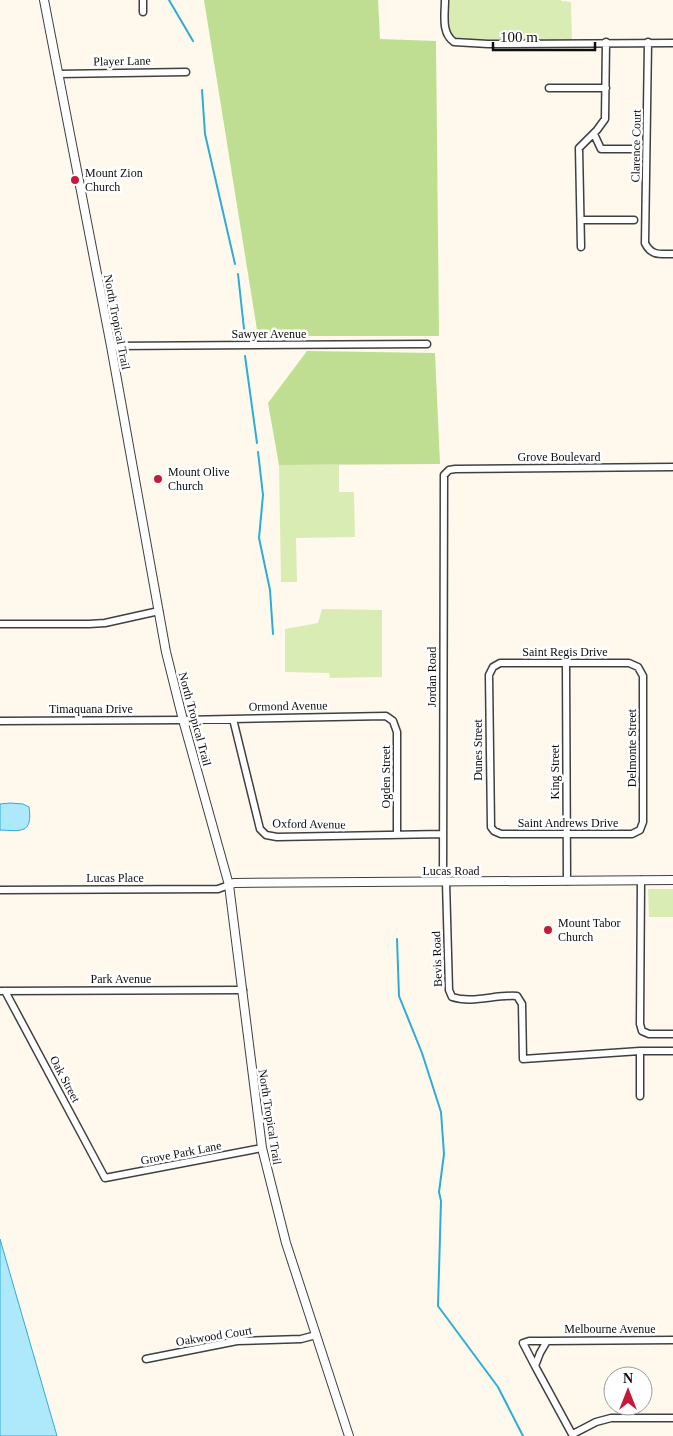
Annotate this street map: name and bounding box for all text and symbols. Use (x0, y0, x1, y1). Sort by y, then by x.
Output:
scale bar (493, 20, 596, 52)
text: 100 m (500, 29, 538, 45)
street label: Player Lane (93, 53, 151, 69)
street label: Clarence Court (628, 109, 644, 183)
place label: Mount Zion Church (85, 166, 143, 194)
marker: Mount Zion Church (69, 174, 81, 186)
street label: North Tropical Trail (101, 273, 133, 371)
street label: Sawyer Avenue (232, 327, 306, 341)
street label: Grove Boulevard (518, 450, 600, 464)
place label: Mount Olive Church (168, 465, 230, 493)
marker: Mount Olive Church (152, 473, 164, 485)
street label: Saint Regis Drive (522, 645, 608, 659)
street label: Jordan Road (425, 647, 439, 707)
street label: North Tropical Trail (176, 670, 214, 768)
street label: Ormond Avenue (249, 698, 327, 714)
street label: Timaquana Drive (49, 702, 133, 716)
street label: Delmonte Street (625, 708, 639, 787)
street label: Dunes Street (471, 719, 485, 781)
street label: King Street (548, 744, 562, 800)
street label: Ogden Street (379, 745, 393, 808)
street label: Oxford Avenue (272, 816, 346, 832)
street label: Saint Andrews Drive (518, 816, 618, 830)
street label: Lucas Road (423, 864, 479, 878)
street label: Lucas Place (86, 871, 144, 885)
place label: Mount Tabor Church (558, 916, 621, 944)
marker: Mount Tabor Church (542, 924, 554, 936)
street label: Bevis Road (429, 931, 445, 987)
street label: Park Avenue (91, 972, 151, 986)
street label: Oak Street (47, 1053, 83, 1105)
street label: North Tropical Trail (256, 1068, 285, 1166)
street label: Grove Park Lane (139, 1138, 223, 1168)
street label: Melbourne Avenue (564, 1322, 656, 1336)
street label: Oakwood Court (175, 1323, 254, 1349)
north arrow (603, 1366, 653, 1416)
text: N (623, 1371, 633, 1386)

